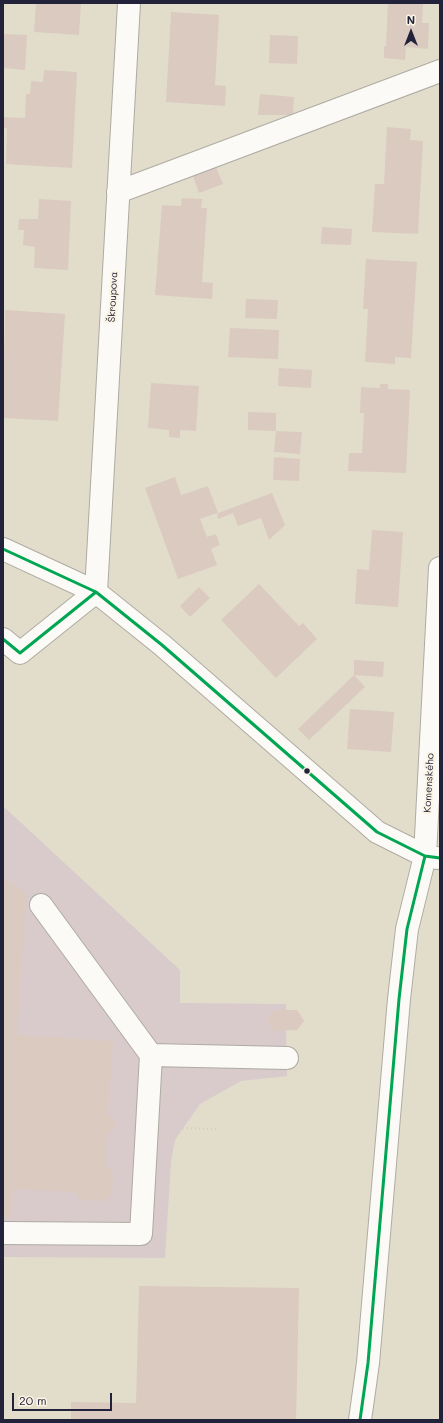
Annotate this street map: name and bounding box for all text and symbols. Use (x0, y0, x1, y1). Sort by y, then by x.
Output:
north arrow (391, 12, 431, 52)
text: N (407, 12, 415, 27)
street label: Škroupova (106, 271, 120, 323)
street label: Komenského (421, 753, 437, 813)
unlabelled marker (302, 766, 312, 776)
scale bar (14, 1385, 114, 1411)
text: 20 m (19, 1392, 47, 1408)

